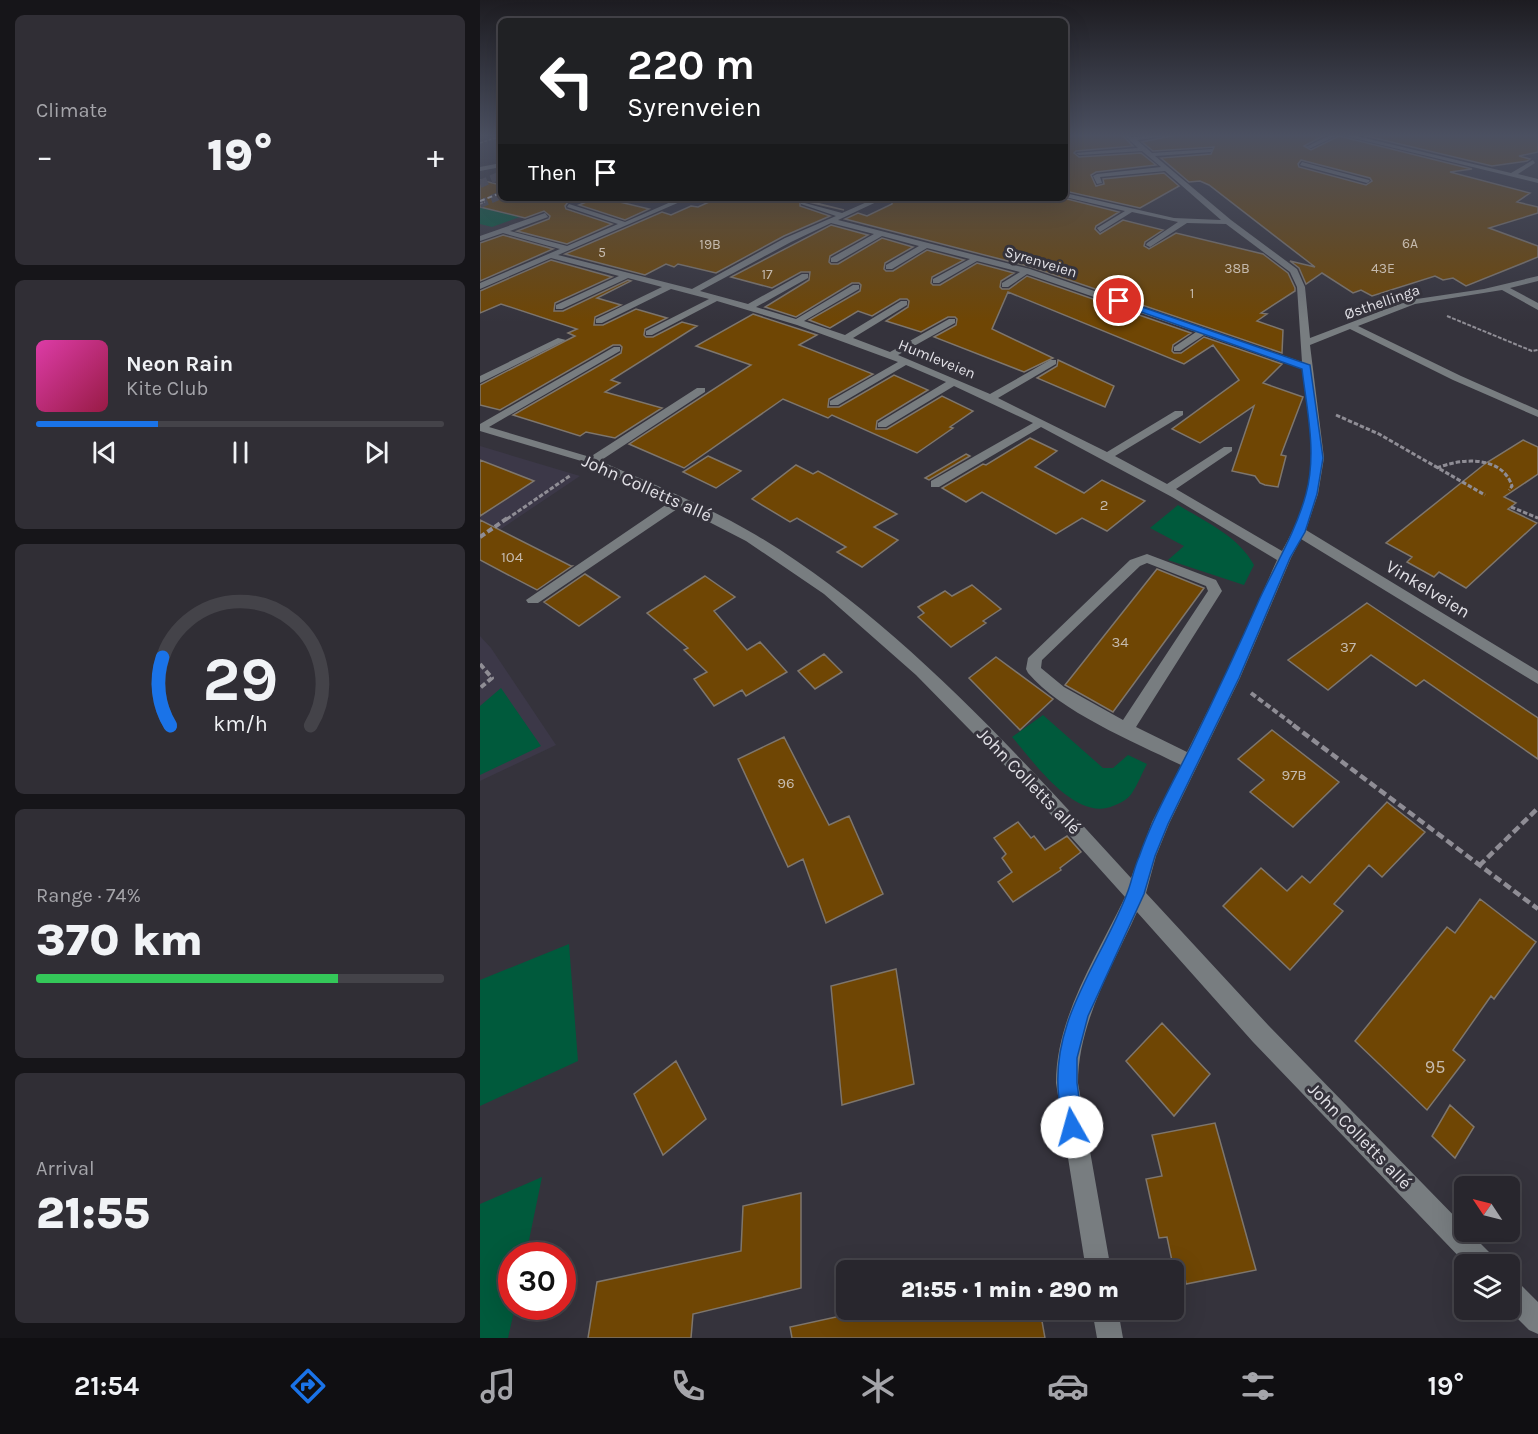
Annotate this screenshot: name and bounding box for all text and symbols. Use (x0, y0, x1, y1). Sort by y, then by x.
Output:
text: 220 m (627, 40, 755, 90)
icon: left (528, 42, 606, 120)
text: Syrenveien (627, 91, 761, 123)
text: Climate (36, 99, 107, 122)
text: 19° (207, 129, 273, 181)
text: − (36, 137, 53, 175)
text: + (427, 137, 444, 175)
icon: arrive (589, 156, 622, 189)
text: Then (528, 160, 577, 186)
house number: 6A (1402, 235, 1418, 252)
house number: 19B (699, 236, 721, 253)
street label: Syrenveien (1003, 242, 1079, 282)
house number: 5 (598, 244, 606, 261)
house number: 38B (1224, 260, 1250, 277)
house number: 43E (1371, 260, 1395, 277)
house number: 17 (761, 266, 773, 283)
pin (1093, 275, 1144, 326)
street label: Østhellinga (1342, 281, 1422, 323)
icon: arrive (1102, 284, 1135, 317)
house number: 1 (1190, 285, 1194, 302)
street label: Humleveien (896, 335, 978, 383)
text: Neon Rain (126, 351, 233, 377)
text: Kite Club (126, 377, 208, 400)
icon: previous (88, 436, 121, 469)
icon: pause (224, 436, 257, 469)
icon: next (360, 436, 393, 469)
street label: John Colletts allé (579, 450, 715, 526)
house number: 2 (1100, 496, 1108, 514)
house number: 104 (501, 548, 524, 566)
street label: Vinkelveien (1382, 555, 1474, 623)
house number: 34 (1111, 633, 1129, 651)
house number: 37 (1340, 638, 1356, 656)
text: 29 (202, 643, 278, 716)
text: km/h (213, 711, 267, 736)
street label: John Colletts allé (973, 723, 1085, 839)
house number: 97B (1281, 766, 1307, 784)
house number: 96 (777, 774, 795, 792)
text: Range · 74% (36, 884, 141, 907)
text: 370 km (36, 914, 203, 966)
house number: 95 (1425, 1056, 1445, 1078)
street label: John Colletts allé (1304, 1078, 1416, 1194)
position arrow (1040, 1095, 1104, 1159)
text: Arrival (36, 1157, 95, 1180)
north arrow (1454, 1176, 1520, 1242)
map controls (1454, 1176, 1520, 1320)
text: 21:55 (36, 1187, 150, 1239)
speed limit sign: 30 (498, 1242, 576, 1320)
button: layers (1454, 1254, 1520, 1320)
text: 21:55 · 1 min · 290 m (901, 1277, 1119, 1303)
icon: directions (287, 1365, 329, 1407)
icon: music (477, 1365, 519, 1407)
icon: phone (667, 1365, 709, 1407)
icon: climate (857, 1365, 899, 1407)
icon: car (1047, 1365, 1089, 1407)
icon: filters (1237, 1365, 1279, 1407)
text: 21:54 (74, 1370, 139, 1402)
text: 19° (1427, 1370, 1464, 1402)

